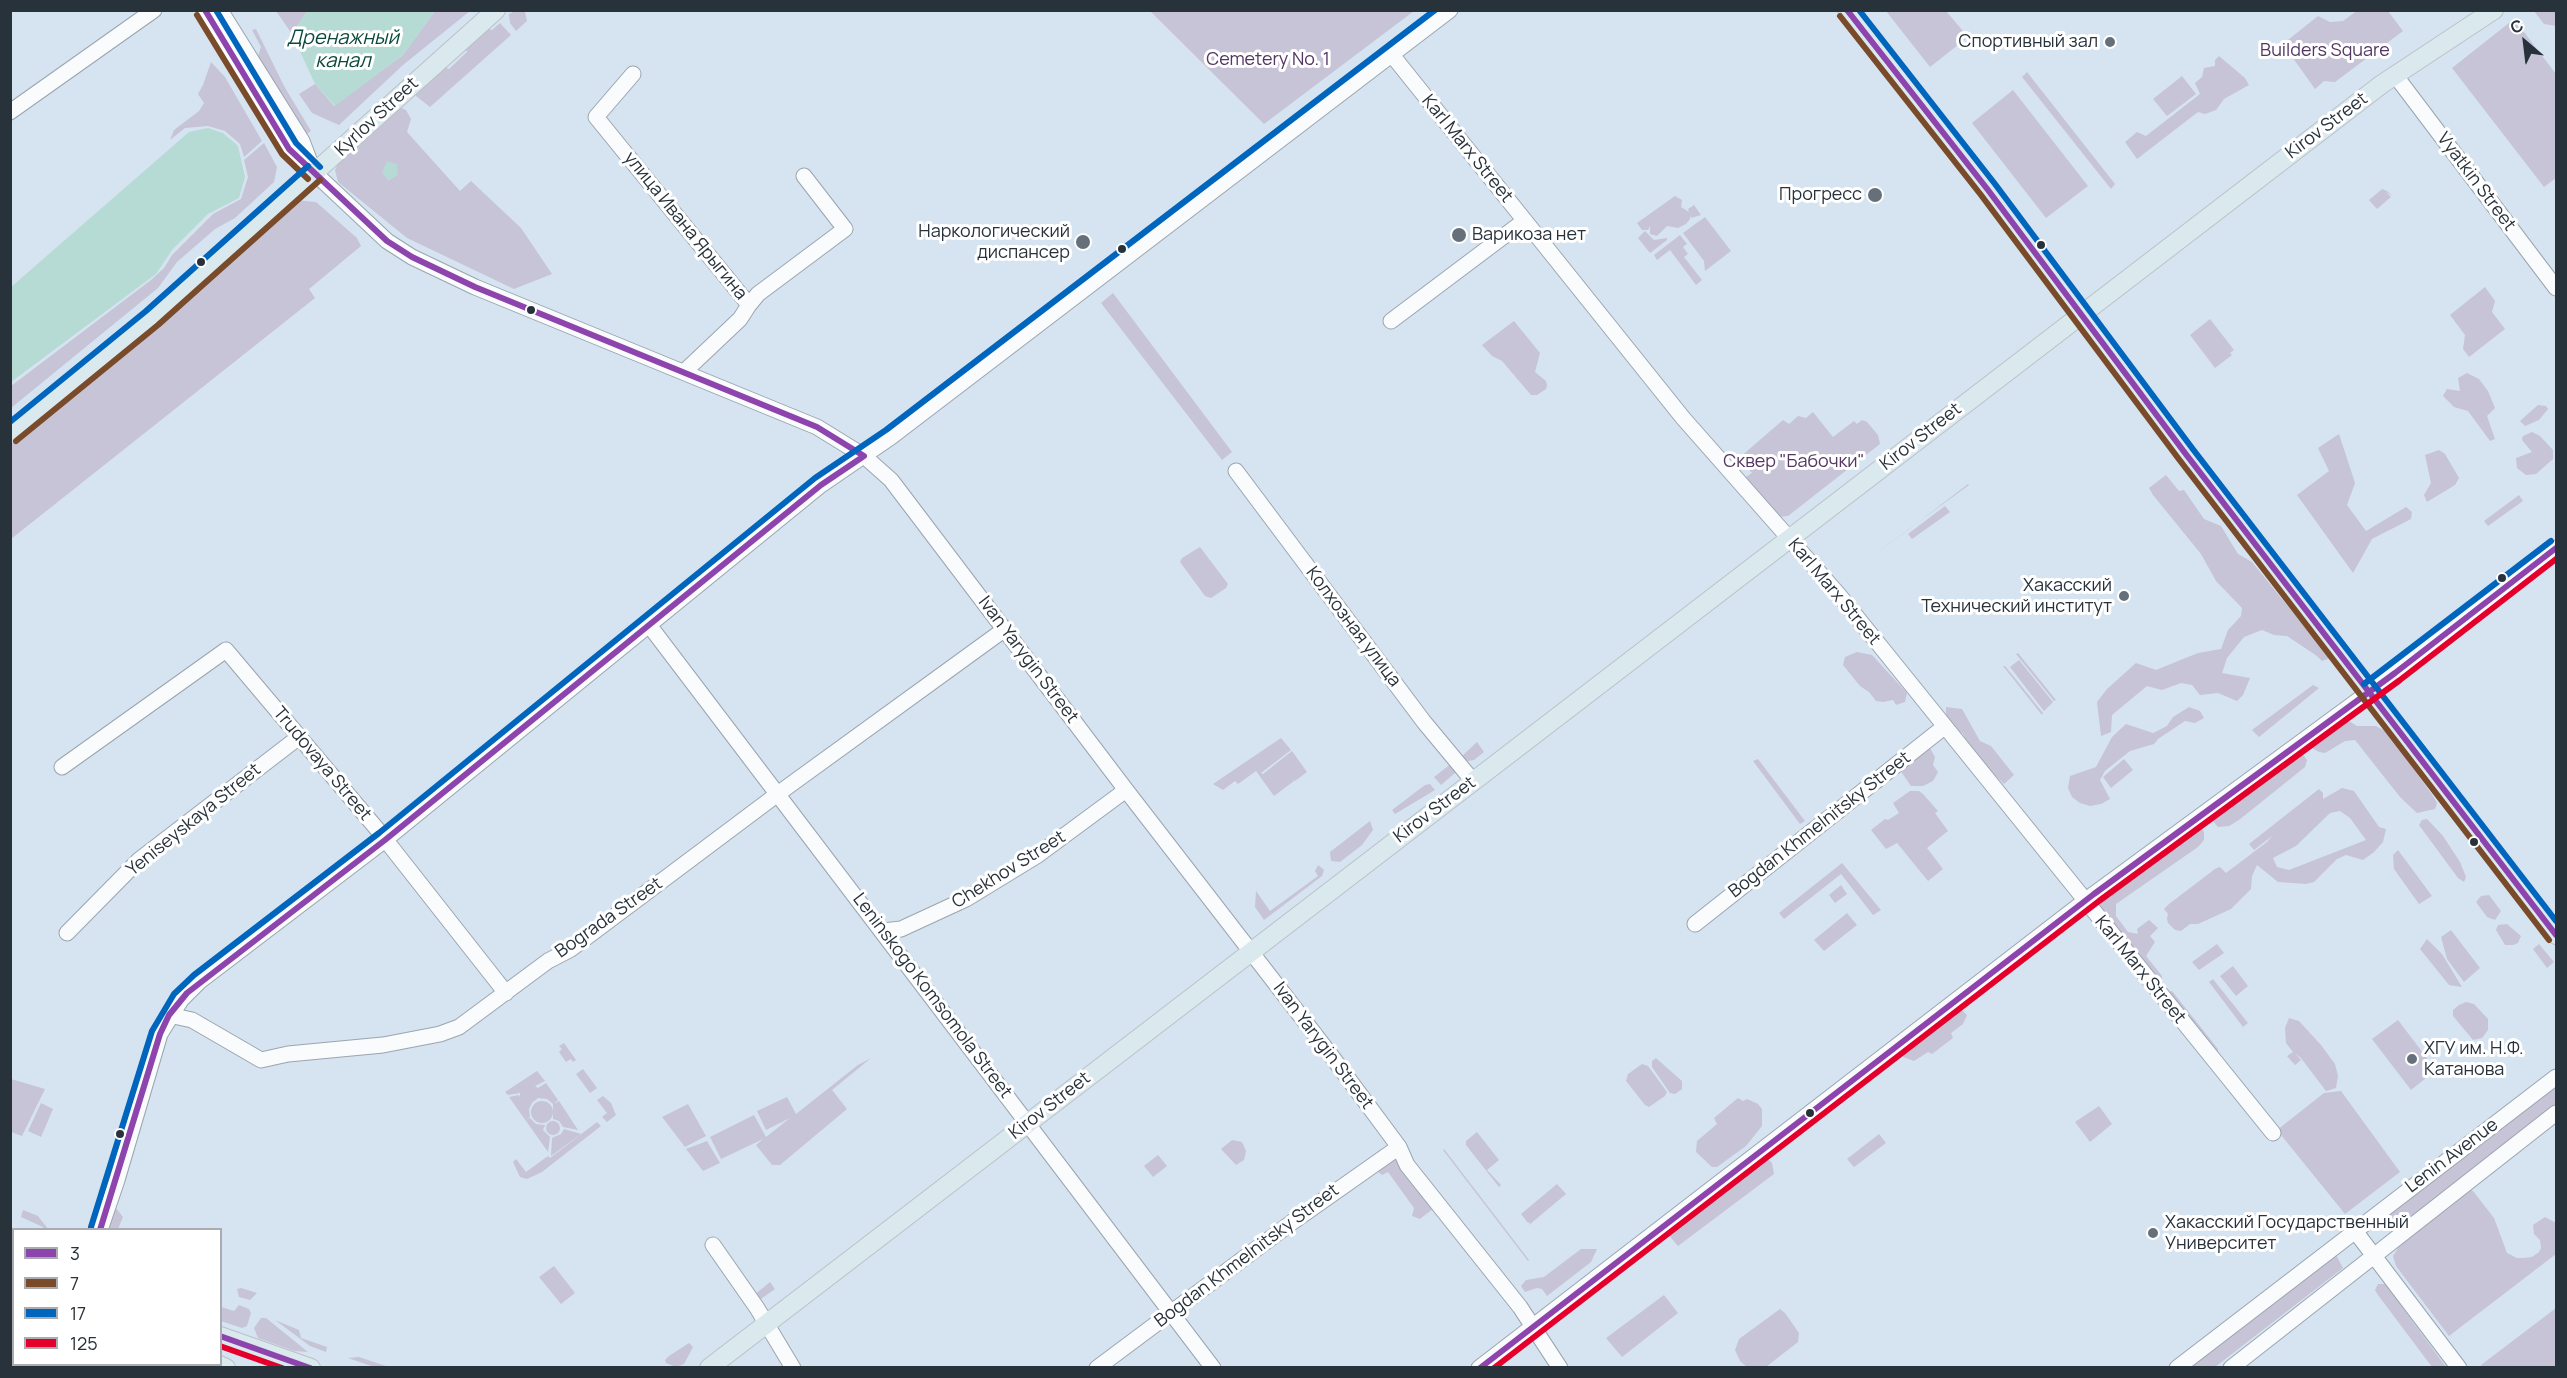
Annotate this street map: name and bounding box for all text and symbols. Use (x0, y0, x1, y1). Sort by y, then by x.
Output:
north arrow (2495, 12, 2555, 72)
text: С (2506, 14, 2527, 39)
water label: Дренажный канал (287, 26, 399, 73)
place label: Спортивный зал (1959, 31, 2098, 53)
marker: Спортивный зал (2103, 35, 2117, 49)
park label: Builders Square (2260, 40, 2390, 62)
park label: Cemetery No. 1 (1206, 49, 1330, 71)
street label: Kyrlov Street (331, 73, 423, 161)
street label: Kirov Street (2282, 88, 2372, 164)
street label: Karl Marx Street (1417, 91, 1517, 207)
street label: Vyatkin Street (2432, 129, 2520, 235)
street label: улица Ивана Ярыгина (619, 148, 751, 304)
place label: Прогресс (1779, 184, 1862, 206)
marker: Прогресс (1866, 186, 1884, 204)
place label: Наркологический диспансер (918, 221, 1070, 264)
place label: Варикоза нет (1472, 224, 1586, 246)
marker: Варикоза нет (1450, 226, 1468, 244)
marker: Наркологический диспансер (1074, 233, 1092, 251)
unlabelled marker (2035, 239, 2047, 251)
unlabelled marker (1116, 243, 1128, 255)
unlabelled marker (195, 256, 207, 268)
unlabelled marker (525, 304, 537, 316)
street label: Kirov Street (1876, 399, 1966, 475)
park label: Сквер "Бабочки" (1723, 451, 1865, 473)
street label: Karl Marx Street (1783, 534, 1885, 650)
street label: Колхозная улица (1301, 563, 1405, 691)
unlabelled marker (2496, 572, 2508, 584)
place label: Хакасский Технический институт (1921, 575, 2112, 618)
marker: Хакасский Технический институт (2117, 589, 2131, 603)
street label: Ivan Yarygin Street (973, 592, 1083, 728)
street label: Trudovaya Street (268, 703, 376, 825)
street label: Bogdan Khmelnitsky Street (1725, 747, 1915, 903)
street label: Yeniseyskaya Street (123, 759, 265, 881)
street label: Kirov Street (1390, 772, 1480, 848)
street label: Chekhov Street (948, 826, 1070, 914)
unlabelled marker (2468, 836, 2480, 848)
street label: Bograda Street (551, 873, 667, 963)
street label: Leninskogo Komsomola Street (848, 889, 1016, 1103)
street label: Karl Marx Street (2090, 912, 2190, 1028)
street label: Ivan Yarygin Street (1268, 978, 1378, 1114)
place label: ХГУ им. Н.Ф. Катанова (2424, 1038, 2523, 1080)
marker: ХГУ им. Н.Ф. Катанова (2405, 1052, 2419, 1066)
street label: Kirov Street (1005, 1068, 1095, 1144)
unlabelled marker (1804, 1107, 1816, 1119)
street label: Lenin Avenue (2401, 1114, 2503, 1198)
unlabelled marker (114, 1128, 126, 1140)
street label: Bogdan Khmelnitsky Street (1151, 1180, 1343, 1332)
place label: Хакасский Государственный Университет (2165, 1212, 2409, 1254)
marker: Хакасский Государственный Университет (2146, 1226, 2160, 1240)
legend (12, 1228, 222, 1366)
text: 3 (70, 1241, 80, 1265)
text: 7 (70, 1271, 79, 1295)
text: 17 (70, 1301, 86, 1325)
text: 125 (70, 1331, 98, 1355)

